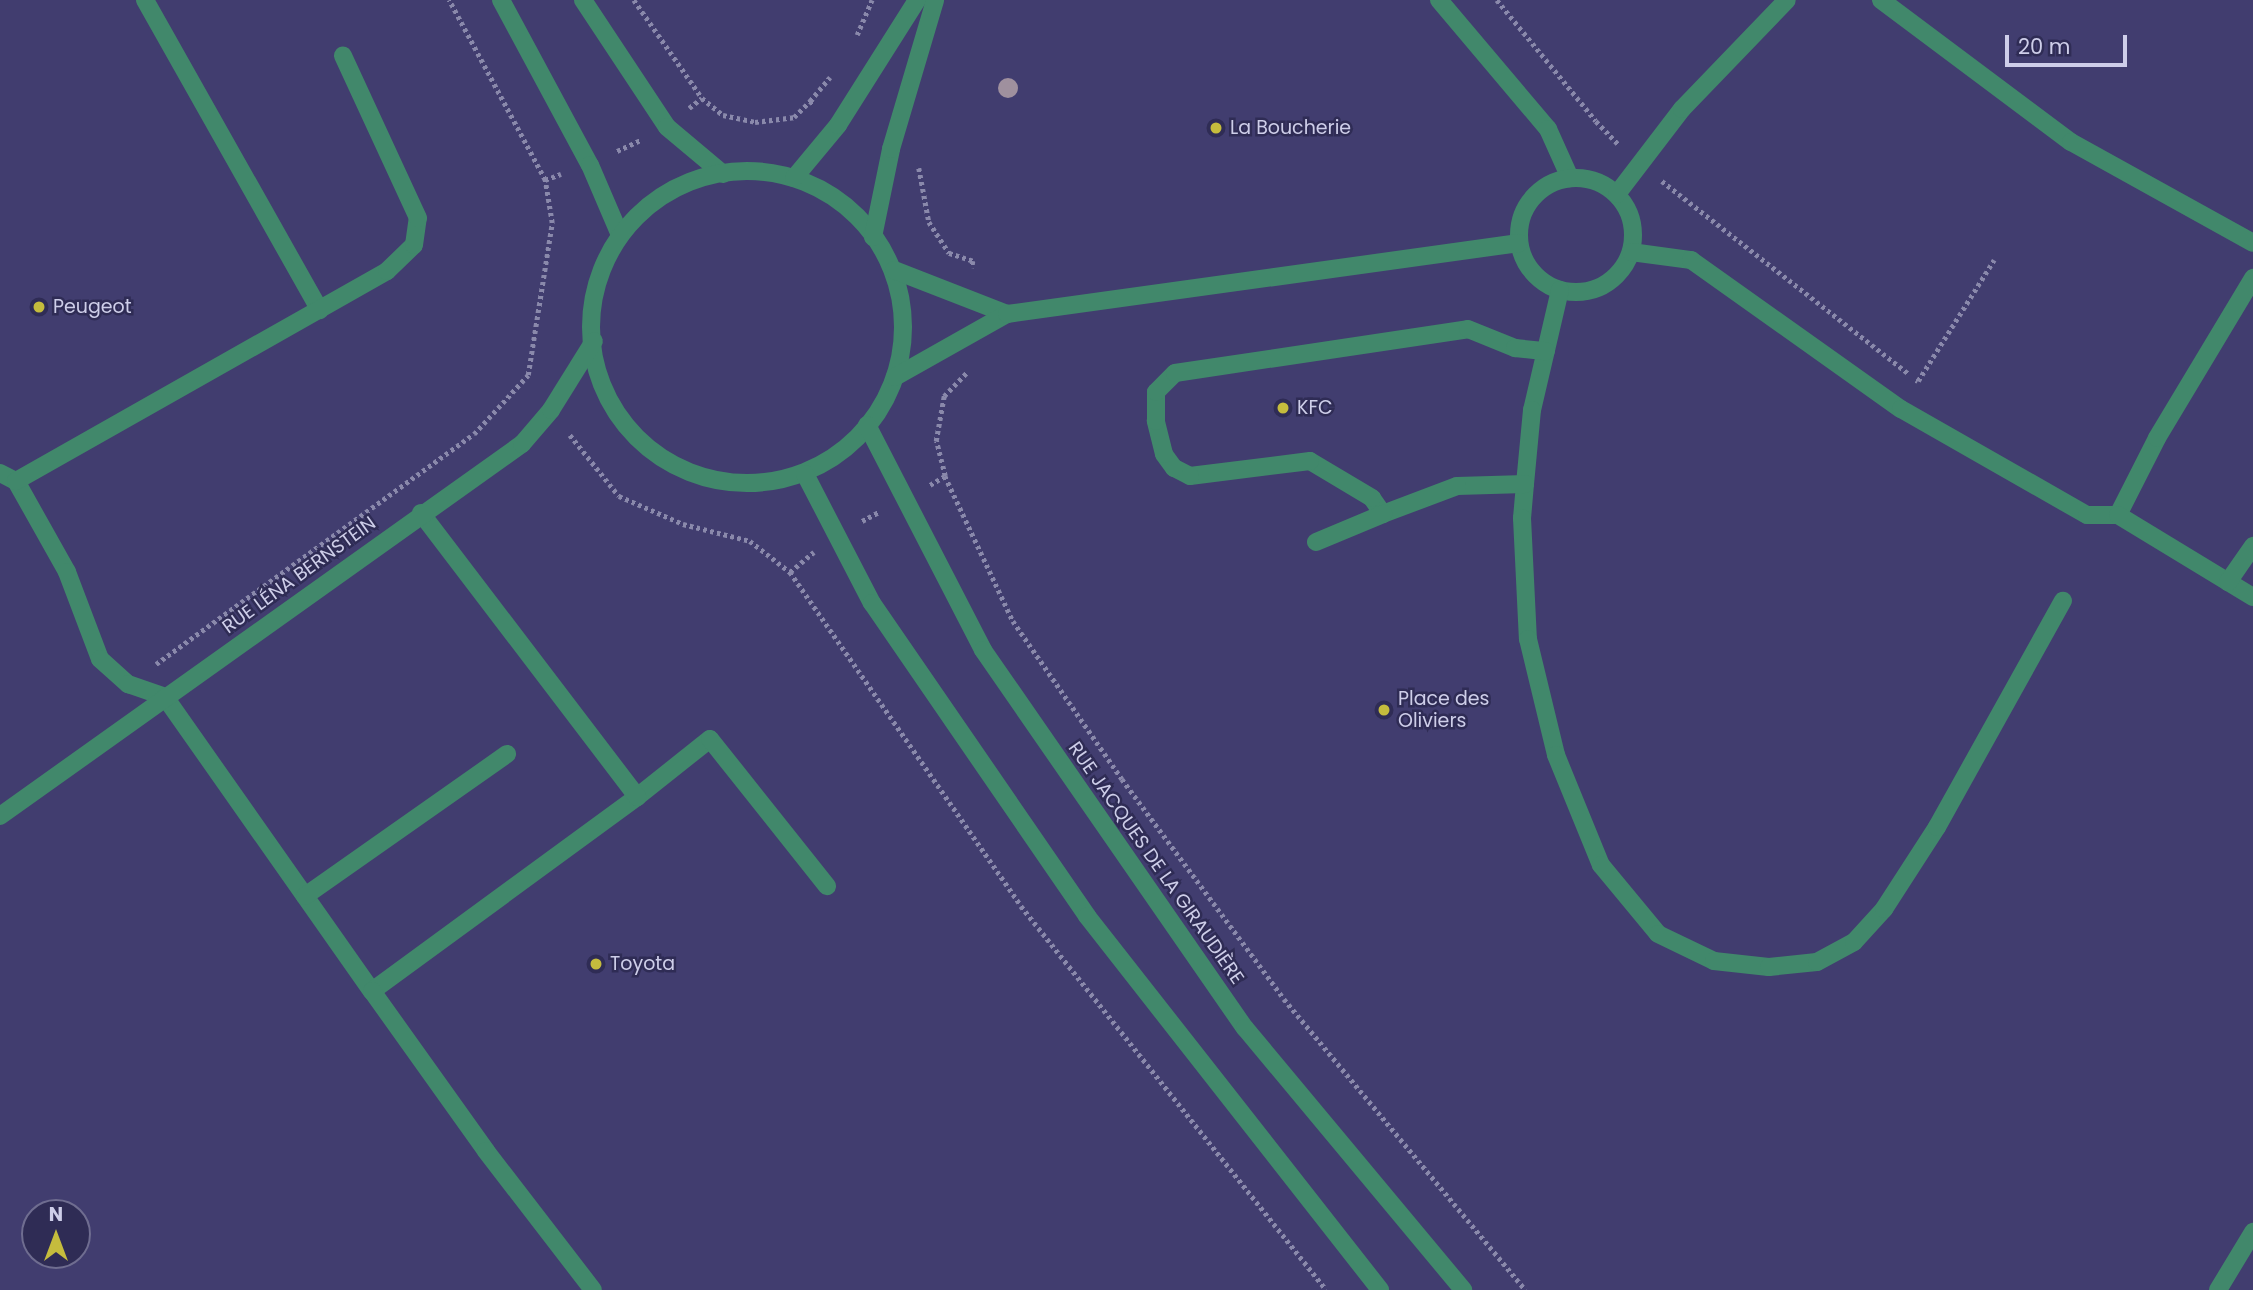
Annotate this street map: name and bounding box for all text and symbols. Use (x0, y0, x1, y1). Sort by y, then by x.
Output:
scale bar (2008, 21, 2130, 65)
text: 20 m (2018, 32, 2071, 61)
place label: La Boucherie (1230, 117, 1351, 139)
marker: La Boucherie (1208, 120, 1224, 136)
place label: Peugeot (53, 296, 132, 318)
marker: Peugeot (31, 299, 47, 315)
place label: KFC (1297, 397, 1333, 419)
marker: KFC (1275, 400, 1291, 416)
street label: RUE LÉNA BERNSTEIN (218, 512, 380, 638)
place label: Place des Oliviers (1398, 688, 1489, 732)
marker: Place des Oliviers (1376, 702, 1392, 718)
street label: RUE JACQUES DE LA GIRAUDIÈRE (1063, 737, 1249, 989)
place label: Toyota (610, 953, 675, 975)
marker: Toyota (588, 956, 604, 972)
north arrow (21, 1199, 91, 1269)
text: N (49, 1201, 63, 1228)

